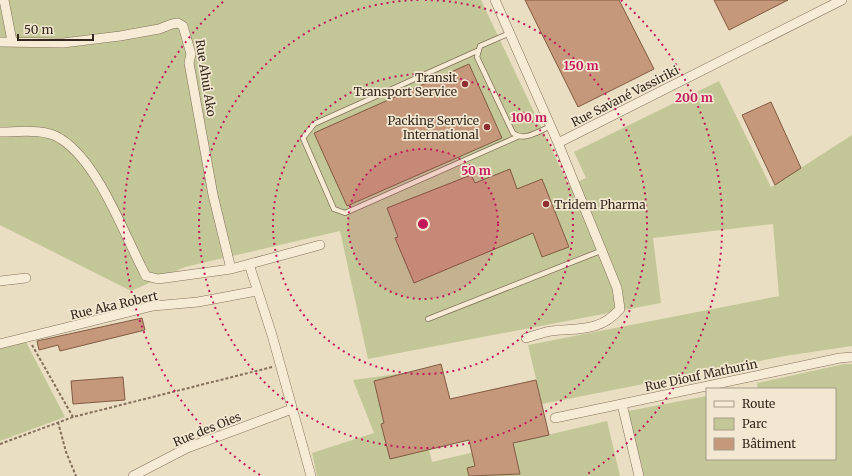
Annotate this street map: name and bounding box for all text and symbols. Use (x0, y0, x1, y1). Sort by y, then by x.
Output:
scale bar (18, 16, 93, 42)
text: 50 m (24, 22, 53, 37)
street label: Rue Ahui Ako (192, 38, 220, 118)
text: 150 m (564, 58, 599, 73)
street label: Rue Savané Vassiriki (569, 62, 681, 130)
place label: Transit Transport Service (354, 70, 457, 99)
marker: Transit Transport Service (460, 79, 470, 89)
text: 200 m (675, 90, 713, 105)
text: 100 m (511, 110, 547, 125)
place label: Packing Service International (387, 113, 479, 142)
marker: Packing Service International (482, 122, 492, 132)
text: 50 m (461, 163, 491, 178)
place label: Tridem Pharma (554, 197, 646, 212)
marker: Tridem Pharma (541, 199, 551, 209)
centre of rings (416, 217, 430, 231)
street label: Rue Aka Robert (69, 288, 160, 322)
street label: Rue Diouf Mathurin (643, 356, 759, 394)
legend (706, 388, 836, 460)
text: Route (742, 396, 775, 411)
street label: Rue des Oies (171, 409, 243, 449)
text: Parc (742, 416, 767, 431)
text: Bâtiment (742, 436, 796, 451)

